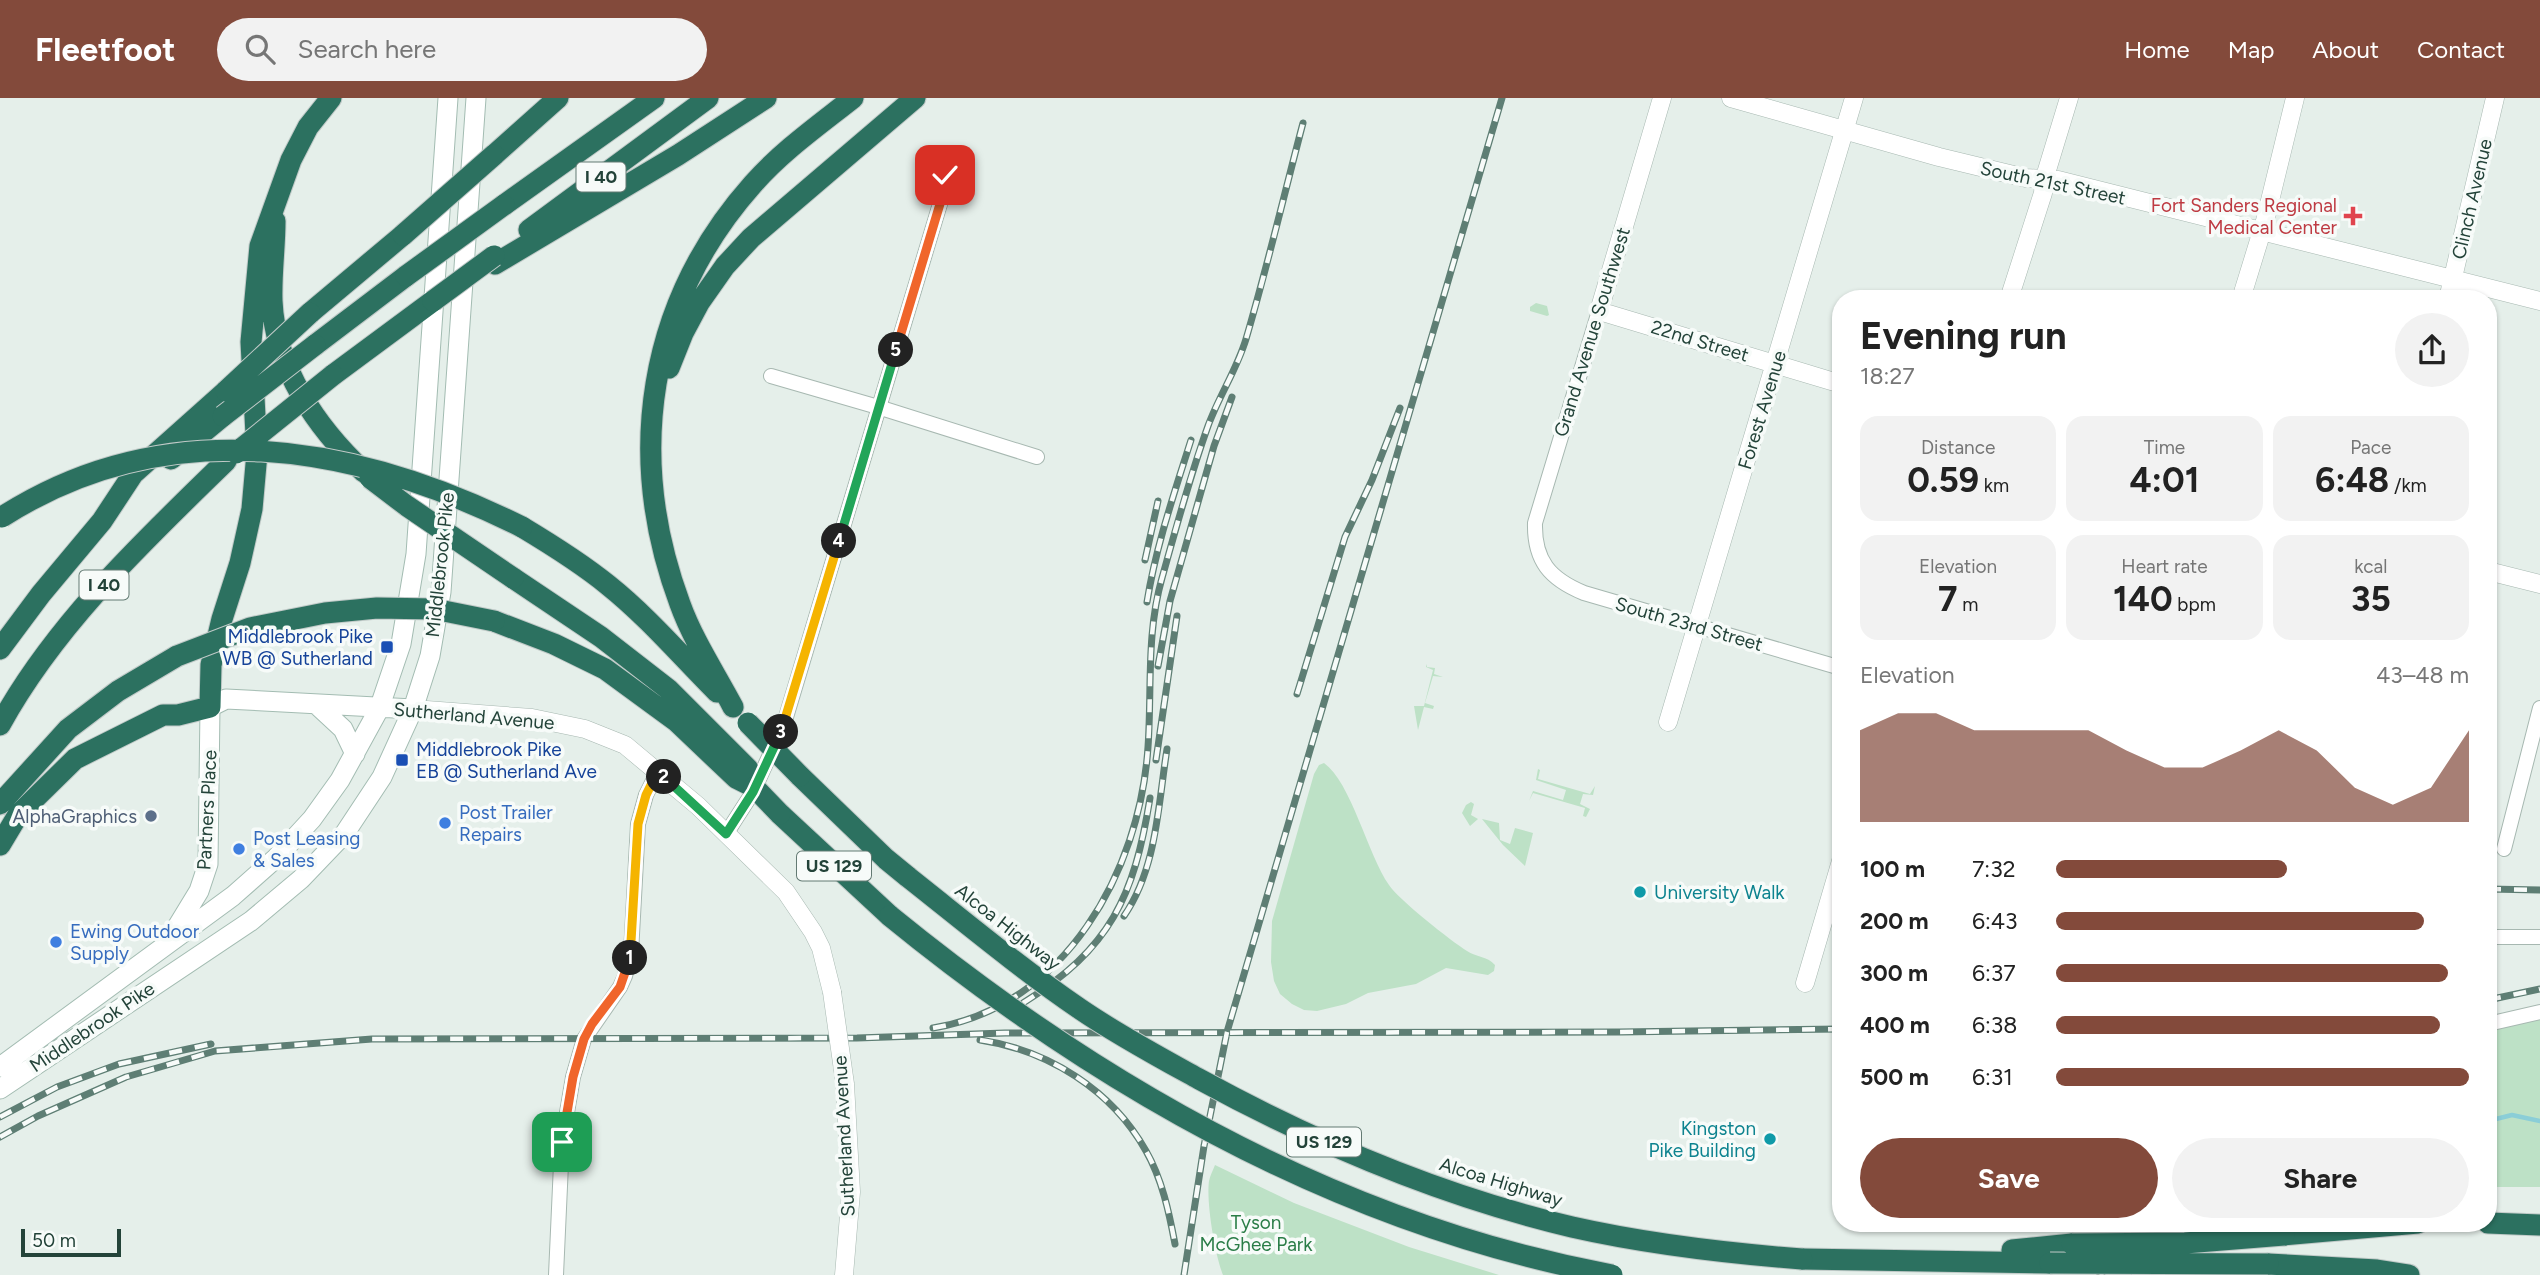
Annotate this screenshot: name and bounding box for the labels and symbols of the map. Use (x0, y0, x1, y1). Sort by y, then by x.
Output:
street label: Clinch Avenue (2447, 137, 2497, 261)
pin (915, 145, 975, 205)
street label: South 21st Street (1978, 156, 2128, 210)
road number: I 40 (576, 162, 626, 192)
place label: Fort Sanders Regional Medical Center (2151, 194, 2338, 239)
marker: Fort Sanders Regional Medical Center (2343, 206, 2363, 226)
street label: Grand Avenue Southwest (1549, 224, 1635, 440)
street label: 22nd Street (1648, 315, 1752, 367)
pin: 5 (878, 332, 914, 368)
street label: Forest Avenue (1733, 348, 1791, 472)
street label: Middlebrook Pike (421, 491, 459, 639)
pin: 4 (822, 524, 856, 558)
road number: I 40 (80, 570, 128, 600)
street label: South 23rd Street (1613, 592, 1765, 656)
place label: Middlebrook Pike WB @ Sutherland (223, 625, 373, 670)
marker: Middlebrook Pike WB @ Sutherland (379, 639, 395, 655)
street label: Sutherland Avenue (393, 698, 555, 734)
pin: 3 (764, 714, 798, 750)
place label: Middlebrook Pike EB @ Sutherland Ave (416, 738, 597, 783)
street label: Partners Place (192, 749, 222, 871)
marker: Middlebrook Pike EB @ Sutherland Ave (394, 752, 410, 768)
pin: 2 (646, 760, 682, 794)
place label: Post Trailer Repairs (459, 801, 553, 846)
place label: AlphaGraphics (13, 805, 137, 828)
marker: AlphaGraphics (143, 808, 159, 824)
marker: Post Trailer Repairs (437, 815, 453, 831)
place label: Post Leasing & Sales (253, 827, 361, 872)
marker: Post Leasing & Sales (231, 841, 247, 857)
road number: US 129 (797, 852, 871, 880)
street label: Alcoa Highway (951, 879, 1065, 975)
place label: University Walk (1654, 881, 1785, 904)
marker: University Walk (1632, 884, 1648, 900)
place label: Ewing Outdoor Supply (70, 920, 200, 965)
marker: Ewing Outdoor Supply (48, 934, 64, 950)
pin: 1 (612, 940, 648, 976)
street label: Middlebrook Pike (25, 977, 159, 1077)
street label: Sutherland Avenue (828, 1055, 860, 1217)
pin (532, 1112, 592, 1172)
place label: Kingston Pike Building (1648, 1117, 1756, 1162)
road number: US 129 (1287, 1128, 1361, 1156)
marker: Kingston Pike Building (1762, 1131, 1778, 1147)
street label: Alcoa Highway (1437, 1152, 1565, 1212)
park label: Tyson McGhee Park (1200, 1211, 1313, 1256)
scale bar (21, 1226, 121, 1258)

